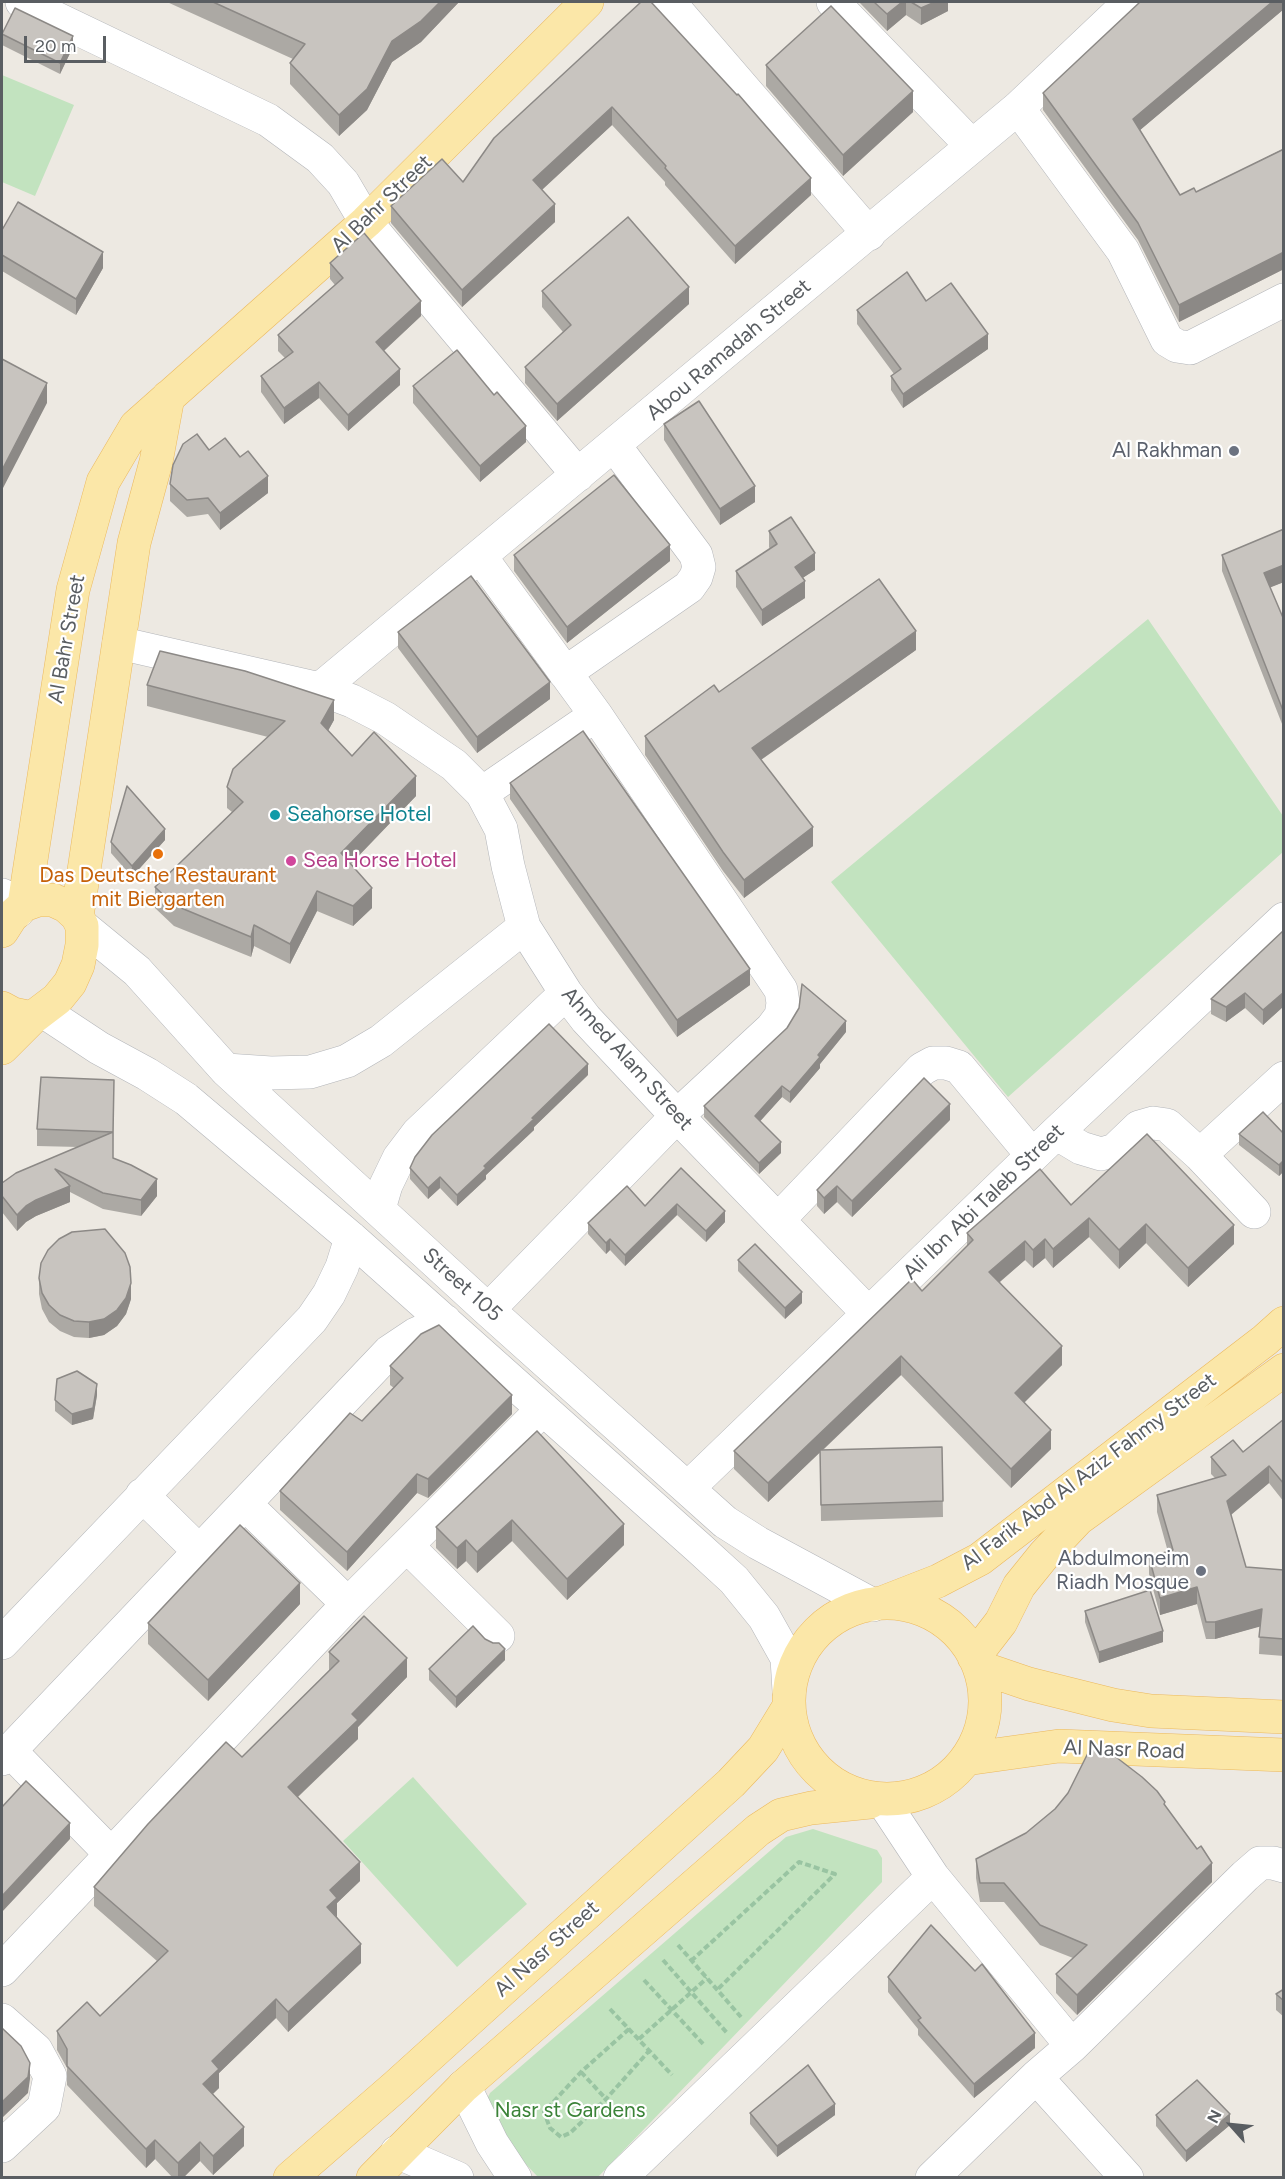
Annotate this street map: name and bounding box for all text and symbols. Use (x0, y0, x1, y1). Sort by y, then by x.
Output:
scale bar (27, 24, 110, 62)
text: 20 m (35, 35, 76, 57)
street label: Al Bahr Street (326, 150, 438, 258)
street label: Abou Ramadah Street (642, 274, 816, 426)
place label: Al Rakhman (1112, 438, 1222, 464)
marker: Al Rakhman (1227, 444, 1241, 458)
street label: Al Bahr Street (43, 573, 91, 705)
place label: Seahorse Hotel (287, 802, 431, 828)
marker: Seahorse Hotel (268, 808, 282, 822)
marker: Das Deutsche Restaurant mit Biergarten (151, 847, 165, 861)
place label: Sea Horse Hotel (303, 848, 457, 874)
marker: Sea Horse Hotel (284, 854, 298, 868)
place label: Das Deutsche Restaurant mit Biergarten (39, 863, 277, 913)
street label: Ahmed Alam Street (556, 982, 698, 1136)
street label: Ali Ibn Abi Taleb Street (898, 1119, 1070, 1285)
street label: Street 105 (417, 1243, 507, 1327)
street label: Al Farik Abd Al Aziz Fahmy Street (957, 1368, 1221, 1576)
place label: Abdulmoneim Riadh Mosque (1056, 1546, 1189, 1596)
marker: Abdulmoneim Riadh Mosque (1194, 1564, 1208, 1578)
street label: Al Nasr Road (1063, 1735, 1185, 1765)
street label: Al Nasr Street (490, 1896, 604, 2002)
north arrow (1201, 2095, 1261, 2155)
park label: Nasr st Gardens (495, 2098, 645, 2124)
text: N (1203, 2107, 1226, 2126)

